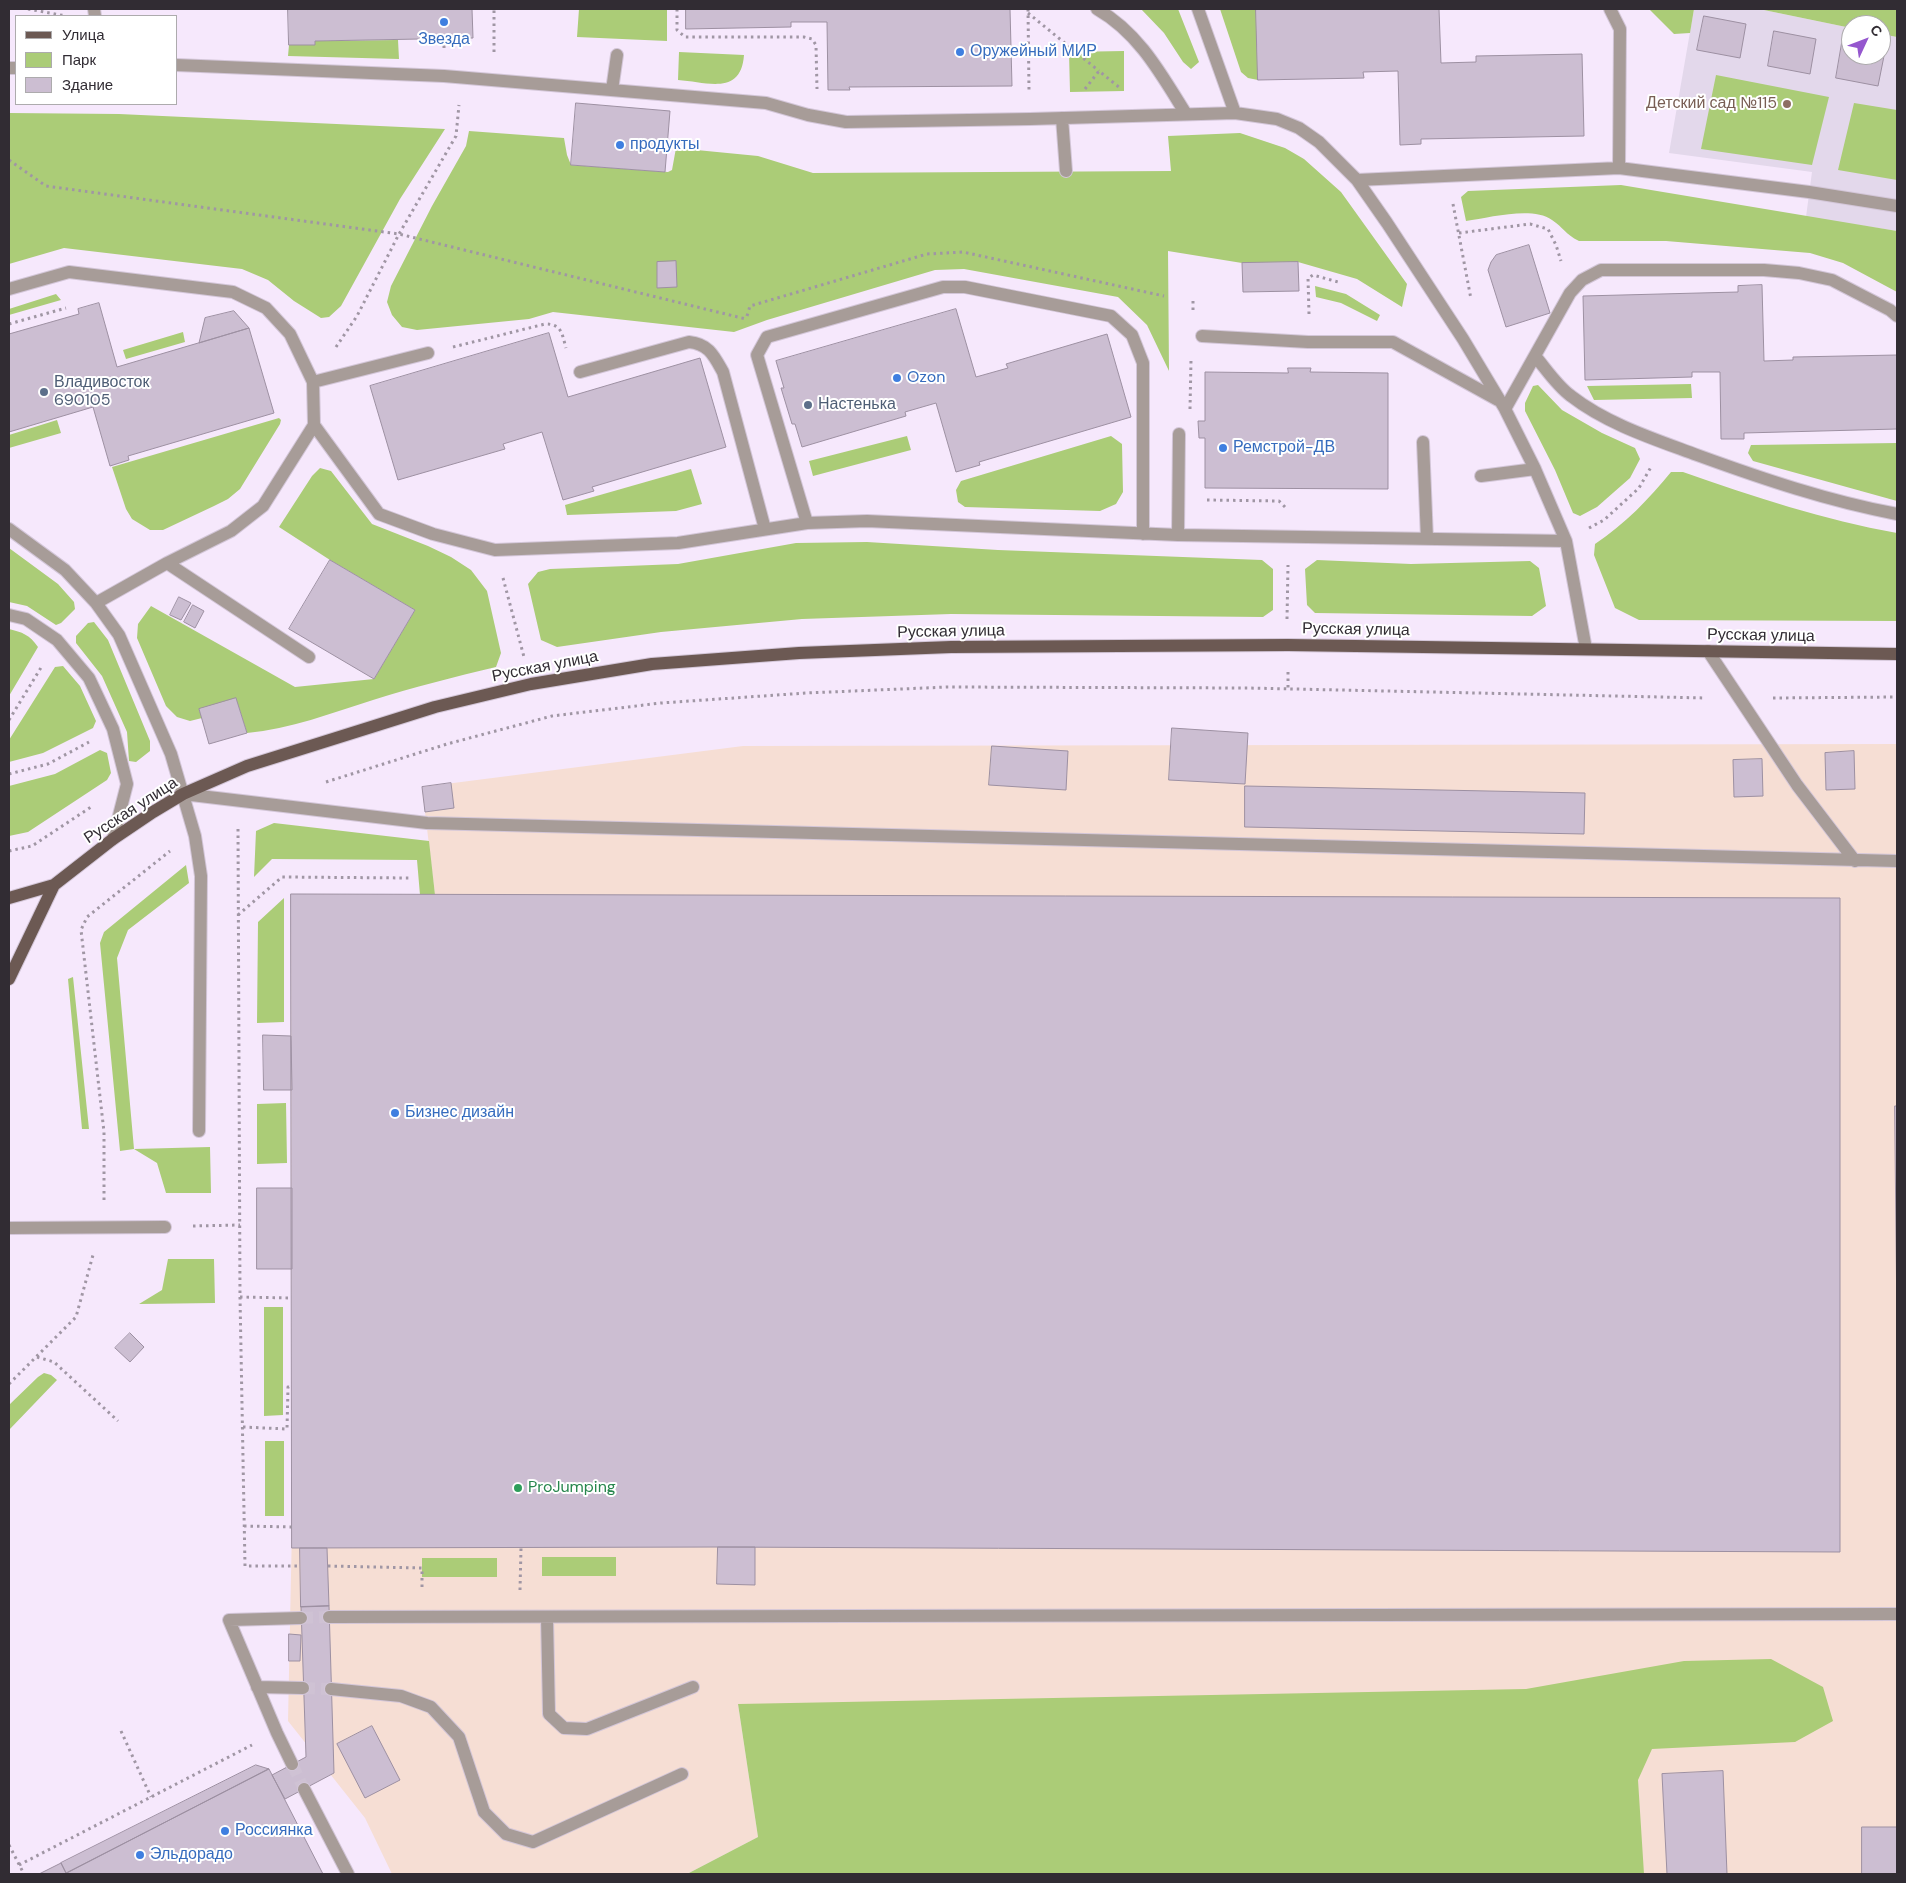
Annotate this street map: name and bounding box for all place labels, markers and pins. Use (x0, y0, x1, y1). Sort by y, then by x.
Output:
marker: Звезда (438, 16, 450, 28)
place label: Звезда (418, 30, 470, 50)
place label: Оружейный МИР (970, 42, 1097, 62)
marker: Оружейный МИР (954, 46, 966, 58)
place label: Детский сад №115 (1646, 94, 1777, 114)
marker: Детский сад №115 (1781, 98, 1793, 110)
place label: продукты (630, 135, 699, 155)
marker: продукты (614, 139, 626, 151)
place label: Ozon (907, 368, 945, 388)
marker: Ozon (891, 372, 903, 384)
place label: Владивосток 690105 (54, 373, 149, 411)
marker: Владивосток 690105 (38, 386, 50, 398)
place label: Настенька (818, 395, 896, 415)
marker: Настенька (802, 399, 814, 411)
place label: Ремстрой-ДВ (1233, 438, 1335, 458)
marker: Ремстрой-ДВ (1217, 442, 1229, 454)
place label: Бизнес дизайн (405, 1103, 514, 1123)
marker: Бизнес дизайн (389, 1107, 401, 1119)
place label: ProJumping (528, 1478, 616, 1498)
marker: ProJumping (512, 1482, 524, 1494)
place label: Россиянка (235, 1821, 313, 1841)
marker: Россиянка (219, 1825, 231, 1837)
place label: Эльдорадо (150, 1845, 233, 1865)
marker: Эльдорадо (134, 1849, 146, 1861)

